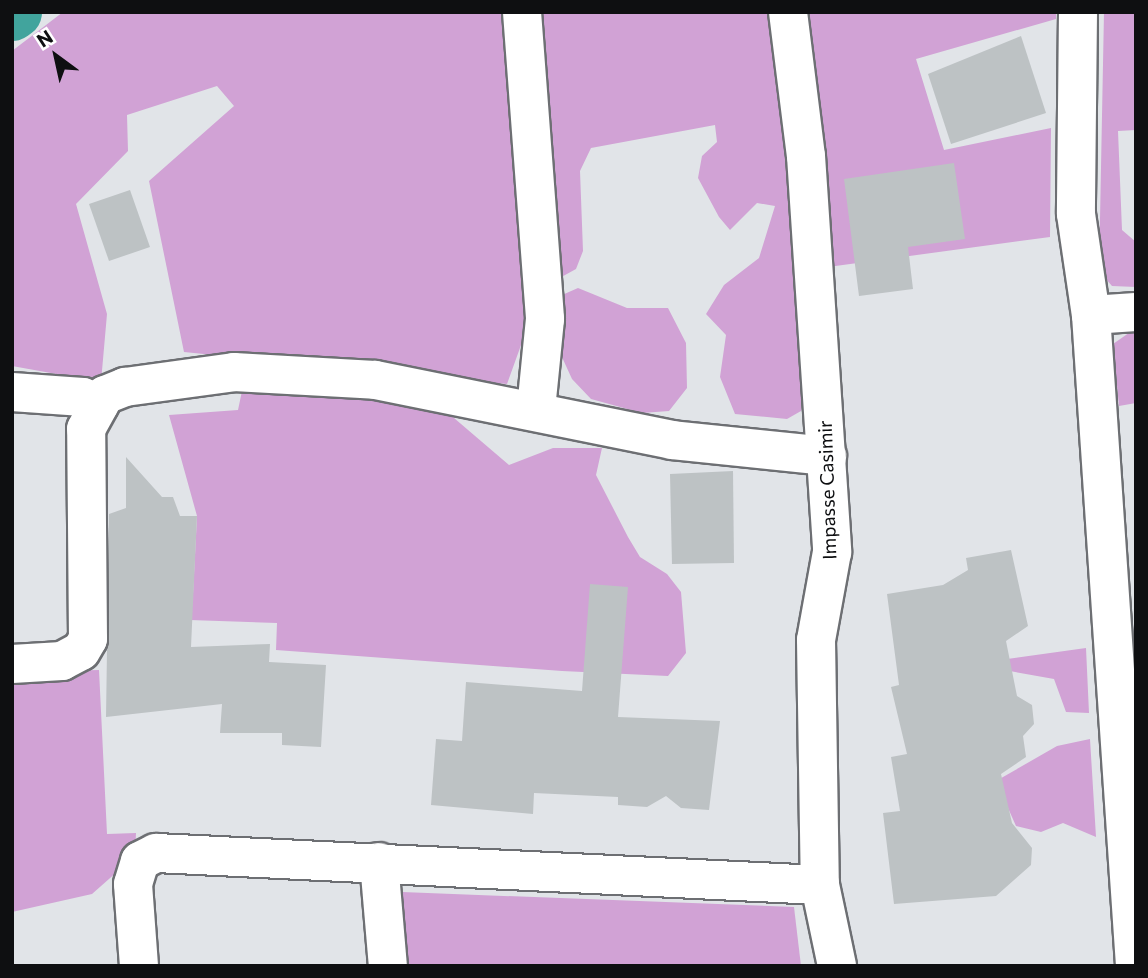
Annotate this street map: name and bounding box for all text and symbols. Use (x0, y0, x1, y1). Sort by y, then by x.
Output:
north arrow (21, 21, 91, 91)
text: N (32, 24, 57, 52)
street label: Impasse Casimir (813, 420, 841, 560)

